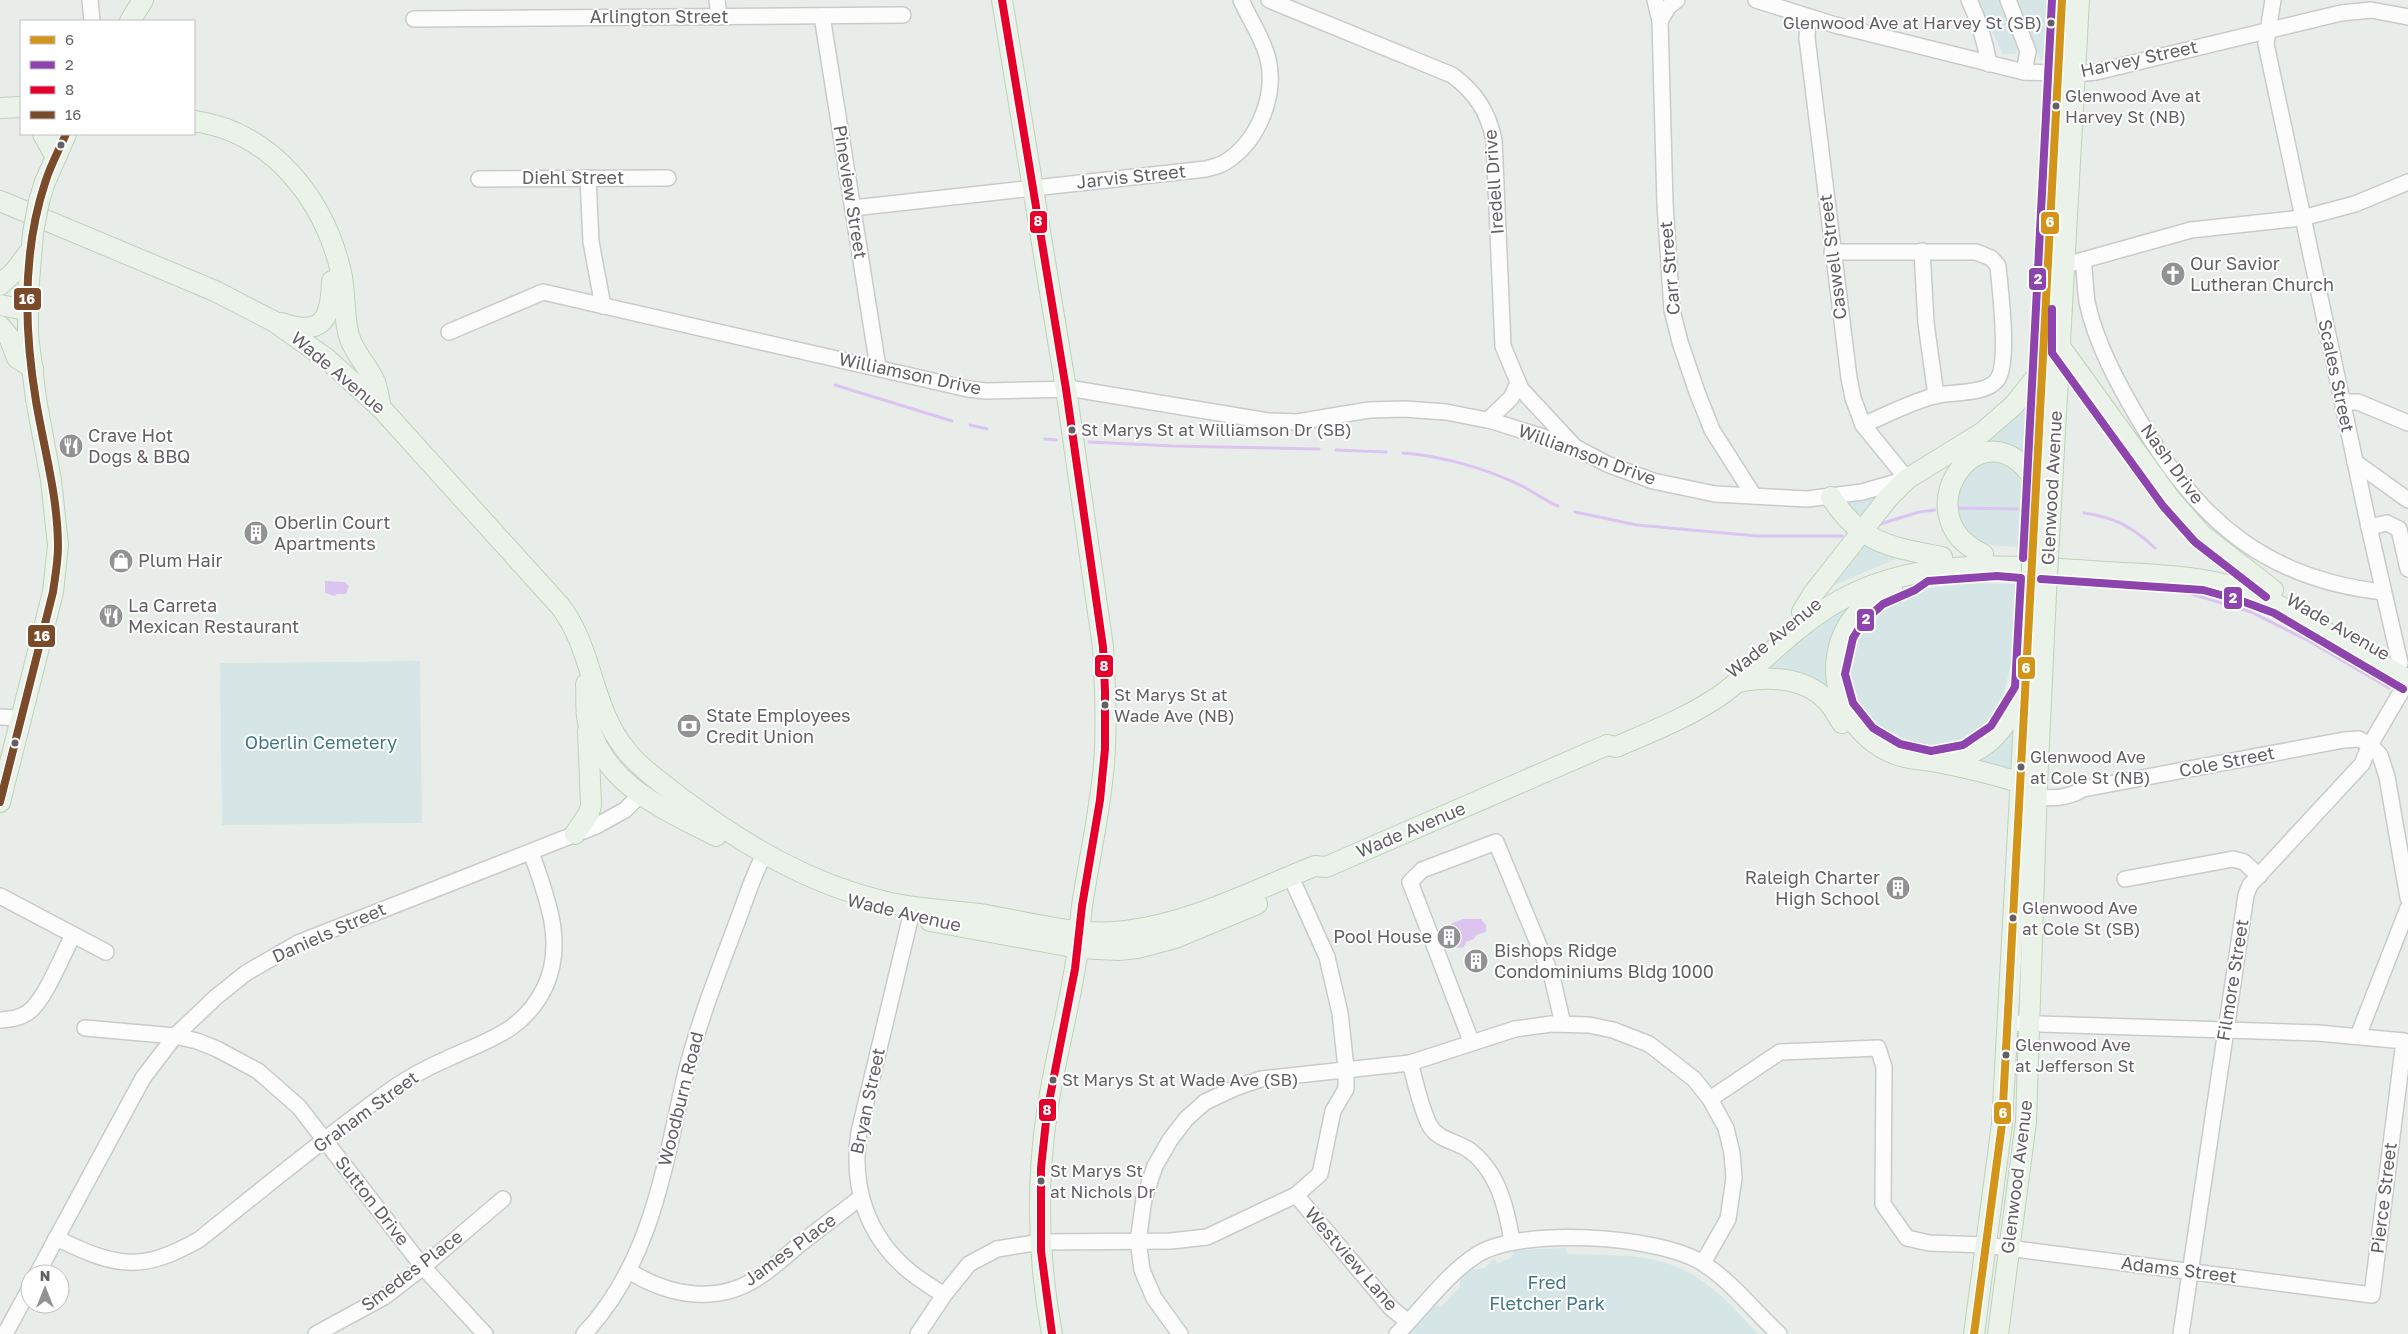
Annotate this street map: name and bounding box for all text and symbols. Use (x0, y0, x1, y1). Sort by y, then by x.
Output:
street label: Arlington Street (590, 5, 728, 27)
place label: Glenwood Ave at Harvey St (SB) (1783, 12, 2042, 33)
marker: Glenwood Ave at Harvey St (SB) (2046, 18, 2056, 28)
legend (20, 20, 195, 135)
text: 6 (65, 30, 74, 48)
street label: Harvey Street (2078, 35, 2199, 81)
text: 2 (65, 55, 74, 73)
text: 8 (65, 80, 74, 98)
place label: Glenwood Ave at Harvey St (NB) (2065, 85, 2201, 127)
marker: Glenwood Ave at Harvey St (NB) (2051, 101, 2061, 111)
text: 16 (65, 105, 81, 123)
street label: Pineview Street (830, 123, 872, 260)
street label: Iredell Drive (1478, 129, 1508, 235)
unlabelled marker (56, 140, 66, 150)
street label: Jarvis Street (1075, 159, 1187, 193)
street label: Diehl Street (522, 166, 624, 188)
street label: Caswell Street (1813, 193, 1851, 321)
line badge: 8 (1029, 210, 1048, 234)
line badge: 6 (2040, 211, 2060, 235)
text: 8 (1034, 212, 1043, 229)
text: 6 (2046, 213, 2055, 230)
street label: Carr Street (1654, 220, 1684, 316)
place label: Our Savior Lutheran Church (2190, 252, 2334, 295)
church icon: Our Savior Lutheran Church (2160, 261, 2186, 287)
line badge: 2 (2028, 267, 2047, 291)
text: 2 (2034, 270, 2043, 287)
line badge: 16 (13, 287, 42, 311)
text: 16 (19, 290, 35, 307)
street label: Scales Street (2314, 317, 2360, 434)
street label: Wade Avenue (287, 326, 390, 418)
street label: Williamson Drive (837, 347, 983, 399)
street label: Glenwood Avenue (2036, 410, 2066, 566)
place label: St Marys St at Williamson Dr (SB) (1081, 419, 1352, 440)
street label: Williamson Drive (1515, 419, 1659, 489)
street label: Nash Drive (2136, 419, 2209, 508)
place label: Crave Hot Dogs & BBQ (88, 424, 190, 467)
marker: St Marys St at Williamson Dr (SB) (1067, 425, 1077, 435)
restaurant icon: Crave Hot Dogs & BBQ (58, 433, 84, 459)
place label: Oberlin Court Apartments (274, 511, 391, 554)
building icon: Oberlin Court Apartments (243, 520, 269, 546)
shop icon: Plum Hair (108, 548, 134, 574)
place label: Plum Hair (138, 549, 223, 571)
line badge: 2 (2223, 586, 2243, 610)
street label: Wade Avenue (2283, 588, 2394, 665)
text: 2 (2229, 589, 2238, 606)
street label: Wade Avenue (1721, 592, 1825, 682)
place label: La Carreta Mexican Restaurant (128, 594, 299, 637)
restaurant icon: La Carreta Mexican Restaurant (98, 603, 124, 629)
line badge: 2 (1856, 608, 1875, 632)
text: 2 (1862, 610, 1871, 627)
line badge: 16 (27, 624, 56, 648)
text: 16 (34, 627, 50, 644)
line badge: 8 (1094, 654, 1114, 678)
line badge: 6 (2017, 656, 2036, 680)
text: 8 (1100, 657, 1109, 674)
text: 6 (2022, 659, 2031, 676)
place label: St Marys St at Wade Ave (NB) (1114, 684, 1235, 726)
marker: St Marys St at Wade Ave (NB) (1100, 700, 1110, 710)
place label: State Employees Credit Union (706, 704, 851, 747)
bank icon: State Employees Credit Union (676, 713, 702, 739)
park label: Oberlin Cemetery (245, 731, 397, 753)
unlabelled marker (10, 738, 20, 748)
street label: Cole Street (2177, 741, 2276, 781)
place label: Glenwood Ave at Cole St (NB) (2030, 746, 2150, 788)
marker: Glenwood Ave at Cole St (NB) (2016, 762, 2026, 772)
street label: Wade Avenue (1353, 796, 1468, 862)
place label: Raleigh Charter High School (1745, 866, 1880, 909)
building icon: Raleigh Charter High School (1885, 875, 1911, 901)
street label: Wade Avenue (845, 888, 963, 936)
street label: Daniels Street (268, 897, 389, 967)
place label: Glenwood Ave at Cole St (SB) (2022, 897, 2140, 939)
marker: Glenwood Ave at Cole St (SB) (2008, 913, 2018, 923)
street label: Filmore Street (2212, 917, 2253, 1042)
building icon: Pool House (1436, 924, 1462, 950)
place label: Pool House (1333, 925, 1432, 947)
place label: Bishops Ridge Condominiums Bldg 1000 (1494, 939, 1714, 982)
building icon: Bishops Ridge Condominiums Bldg 1000 (1463, 948, 1489, 974)
street label: Woodburn Road (653, 1029, 707, 1168)
place label: Glenwood Ave at Jefferson St (2015, 1034, 2135, 1076)
street label: Bryan Street (845, 1046, 889, 1156)
marker: Glenwood Ave at Jefferson St (2001, 1050, 2011, 1060)
street label: Graham Street (309, 1066, 422, 1157)
place label: St Marys St at Wade Ave (SB) (1062, 1069, 1298, 1090)
marker: St Marys St at Wade Ave (SB) (1048, 1075, 1058, 1085)
line badge: 8 (1038, 1098, 1057, 1122)
street label: Glenwood Avenue (1996, 1099, 2036, 1255)
text: 8 (1043, 1101, 1052, 1118)
line badge: 6 (1993, 1101, 2012, 1125)
text: 6 (1999, 1104, 2008, 1121)
street label: Pierce Street (2365, 1141, 2401, 1255)
street label: Sutton Drive (331, 1151, 415, 1250)
place label: St Marys St at Nichols Dr (1050, 1160, 1155, 1202)
marker: St Marys St at Nichols Dr (1036, 1176, 1046, 1186)
street label: Westview Lane (1301, 1202, 1403, 1315)
street label: James Place (739, 1208, 840, 1290)
street label: Smedes Place (356, 1225, 467, 1316)
street label: Adams Street (2120, 1251, 2238, 1287)
north arrow (20, 1264, 70, 1314)
text: N (40, 1267, 50, 1284)
park label: Fred Fletcher Park (1489, 1271, 1605, 1314)

